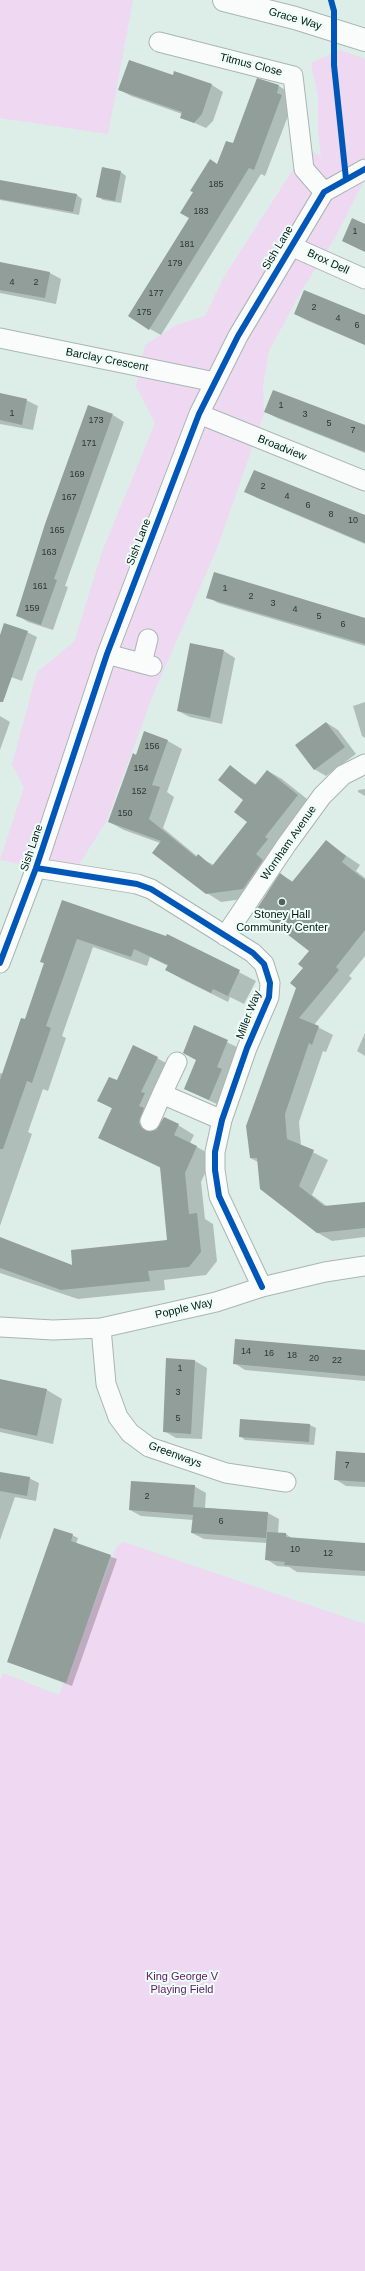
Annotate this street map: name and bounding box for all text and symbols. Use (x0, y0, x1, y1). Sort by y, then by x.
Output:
street label: Grace Way (267, 5, 323, 33)
street label: Titmus Close (218, 51, 284, 79)
house number: 185 (208, 180, 224, 190)
house number: 183 (193, 207, 209, 217)
street label: Sish Lane (260, 224, 296, 272)
house number: 1 (352, 227, 358, 237)
house number: 181 (179, 240, 195, 250)
street label: Brox Dell (305, 247, 351, 277)
house number: 179 (167, 259, 183, 269)
house number: 4 (9, 278, 15, 288)
house number: 2 (33, 278, 39, 288)
house number: 177 (148, 289, 164, 299)
house number: 2 (311, 303, 317, 313)
house number: 175 (136, 308, 152, 318)
house number: 4 (335, 314, 341, 324)
house number: 6 (354, 321, 360, 331)
street label: Barclay Crescent (65, 346, 149, 374)
house number: 1 (278, 401, 284, 411)
house number: 1 (9, 409, 15, 419)
house number: 3 (302, 410, 308, 420)
house number: 173 (88, 416, 104, 426)
house number: 5 (326, 419, 332, 429)
house number: 7 (350, 426, 356, 436)
street label: Broadview (256, 432, 308, 464)
house number: 171 (81, 439, 97, 449)
house number: 169 (69, 470, 85, 480)
house number: 2 (260, 482, 266, 492)
house number: 4 (284, 492, 290, 502)
house number: 167 (61, 493, 77, 503)
house number: 6 (305, 501, 311, 511)
house number: 8 (328, 510, 334, 520)
house number: 10 (348, 516, 358, 526)
street label: Sish Lane (124, 517, 154, 567)
house number: 165 (49, 526, 65, 536)
house number: 163 (41, 548, 57, 558)
house number: 161 (32, 582, 48, 592)
house number: 1 (222, 584, 228, 594)
house number: 2 (248, 592, 254, 602)
house number: 3 (270, 599, 276, 609)
house number: 159 (24, 604, 40, 614)
house number: 4 (292, 605, 298, 615)
house number: 5 (316, 612, 322, 622)
house number: 6 (340, 620, 346, 630)
house number: 156 (144, 742, 160, 752)
house number: 154 (133, 764, 149, 774)
house number: 152 (131, 787, 147, 797)
street label: Wornham Avenue (258, 803, 320, 883)
house number: 150 (117, 809, 133, 819)
street label: Sish Lane (18, 823, 46, 873)
marker: Stoney Hall Community Center (277, 897, 287, 907)
place label: Stoney Hall Community Center (236, 908, 328, 934)
street label: Miller Way (234, 989, 264, 1041)
street label: Popple Way (154, 1296, 214, 1322)
house number: 14 (241, 1347, 251, 1357)
house number: 16 (264, 1349, 274, 1359)
house number: 18 (287, 1351, 297, 1361)
house number: 20 (309, 1354, 319, 1364)
house number: 22 (332, 1356, 342, 1366)
house number: 1 (177, 1364, 183, 1374)
house number: 3 (175, 1388, 181, 1398)
house number: 5 (175, 1414, 181, 1424)
street label: Greenways (147, 1439, 203, 1471)
house number: 7 (344, 1461, 350, 1471)
house number: 2 (144, 1492, 150, 1502)
house number: 6 (218, 1517, 224, 1527)
house number: 10 (290, 1545, 300, 1555)
house number: 12 (323, 1549, 333, 1559)
park label: King George V Playing Field (146, 1970, 218, 1996)

